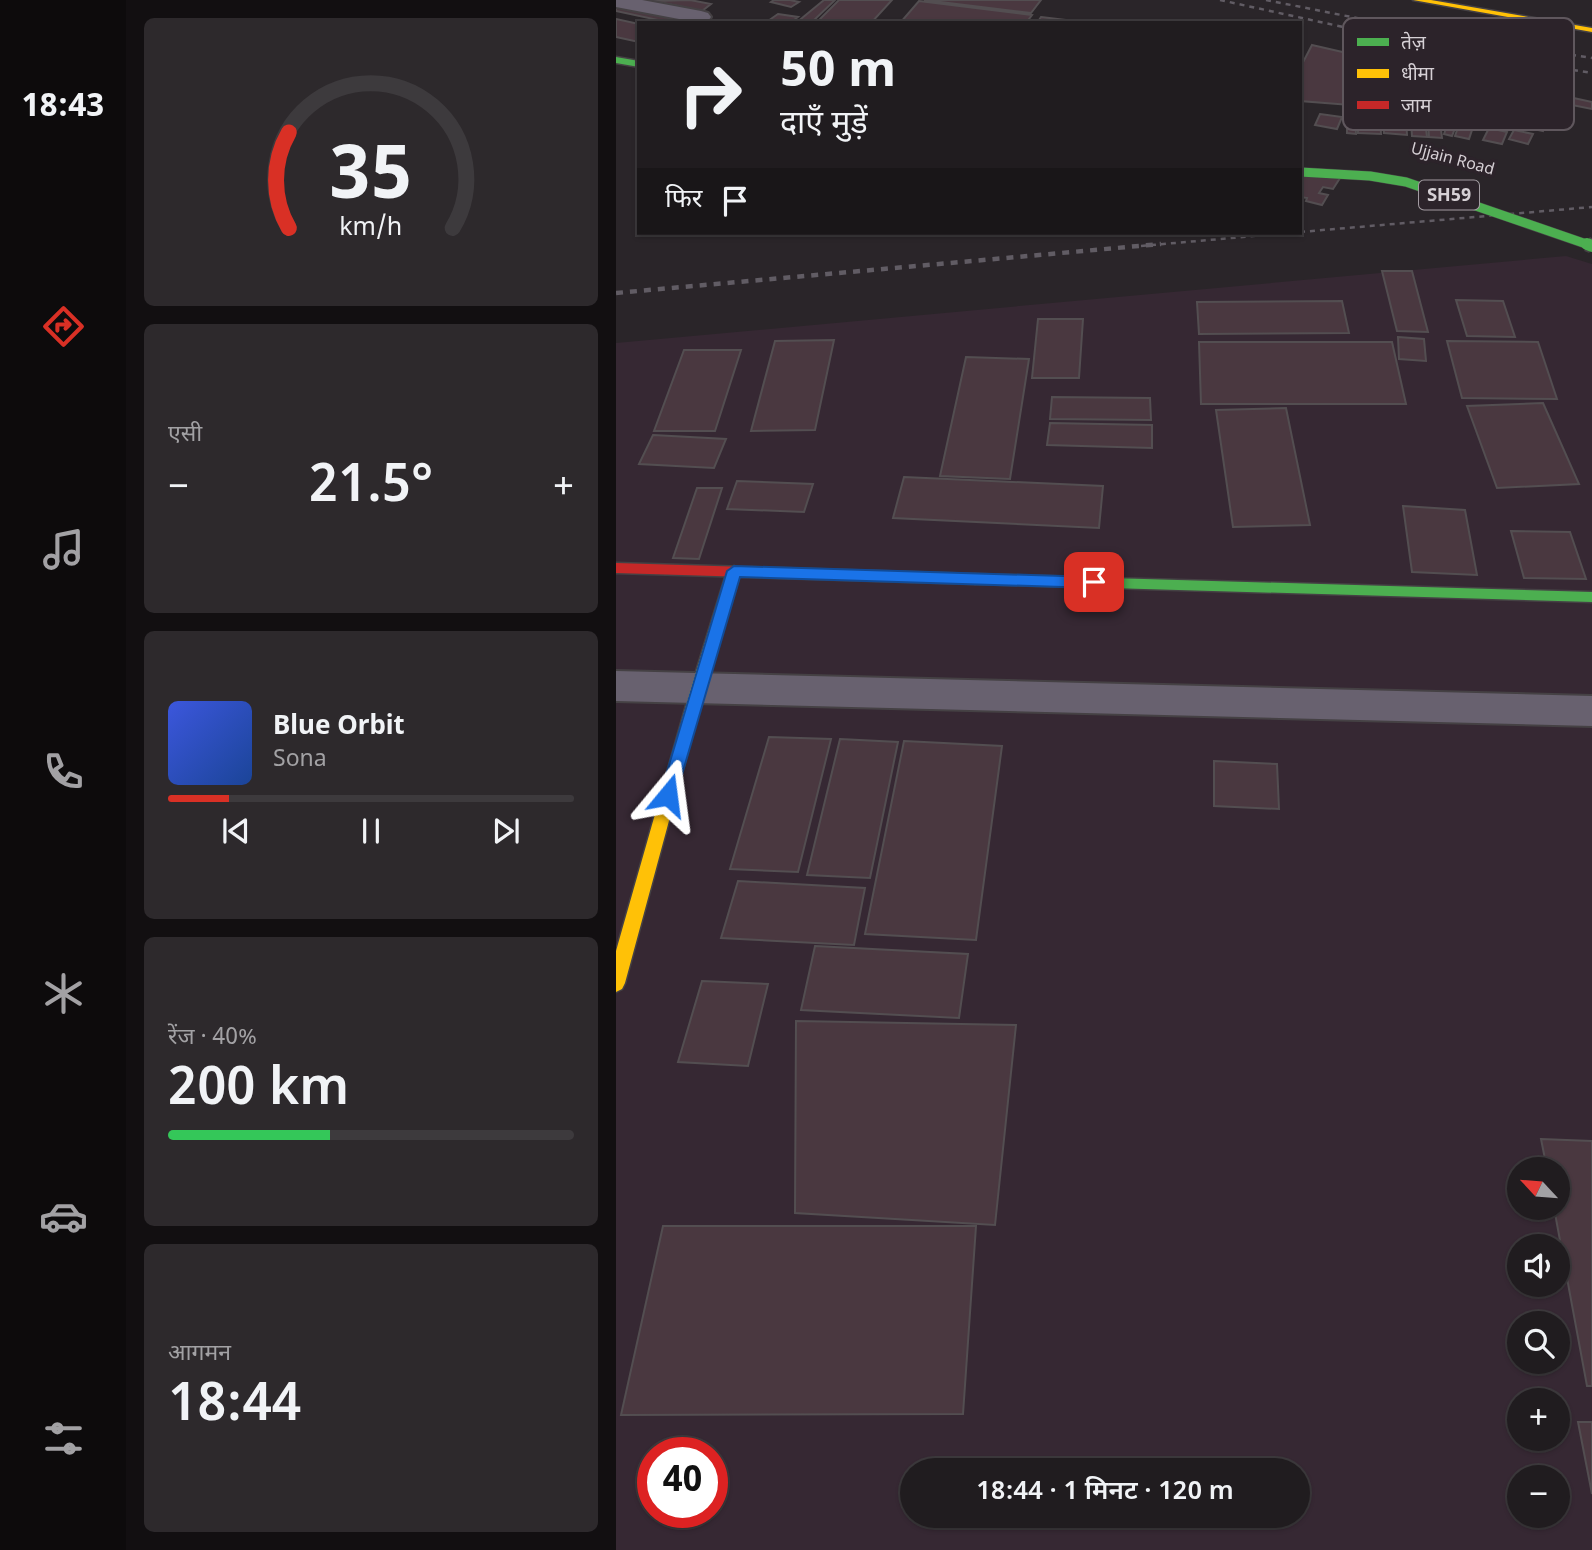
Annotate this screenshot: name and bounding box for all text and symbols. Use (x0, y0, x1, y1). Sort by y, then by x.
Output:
legend (1343, 18, 1574, 130)
text: तेज़ (1401, 31, 1427, 57)
text: 50 m (780, 42, 896, 106)
icon: right (665, 49, 756, 140)
text: धीमा (1401, 63, 1435, 88)
text: 18:43 (21, 87, 105, 129)
text: जाम (1401, 95, 1432, 120)
text: दाएँ मुड़ें (780, 104, 868, 146)
text: 35 (330, 134, 412, 229)
street label: Ujjain Road (1408, 139, 1496, 182)
road number: SH59 (1419, 180, 1479, 210)
icon: arrive (716, 182, 754, 220)
text: फिर (665, 184, 702, 218)
text: km/h (340, 213, 402, 245)
icon: directions (39, 302, 88, 351)
text: एसी (168, 420, 202, 450)
text: 21.5° (309, 454, 433, 522)
text: − (168, 464, 189, 514)
text: + (553, 464, 574, 514)
icon: music (39, 525, 88, 574)
pin (1064, 552, 1124, 612)
icon: arrive (1075, 563, 1113, 601)
text: Blue Orbit (273, 711, 405, 745)
text: Sona (273, 745, 327, 775)
icon: phone (39, 747, 88, 796)
position arrow (631, 758, 705, 832)
icon: previous (217, 812, 255, 850)
icon: pause (352, 812, 390, 850)
icon: next (487, 812, 525, 850)
icon: climate (39, 969, 88, 1018)
text: रेंज · 40% (168, 1023, 257, 1053)
text: 200 km (168, 1057, 349, 1125)
north arrow (1507, 1157, 1570, 1220)
map controls (1507, 1157, 1570, 1528)
icon: car (39, 1192, 88, 1241)
button: sound (1507, 1234, 1570, 1297)
button: search (1507, 1311, 1570, 1374)
text: आगमन (168, 1339, 231, 1369)
text: 18:44 (168, 1373, 301, 1441)
button: + (1507, 1388, 1570, 1451)
icon: filters (39, 1414, 88, 1463)
speed limit sign: 40 (637, 1437, 728, 1528)
button: − (1507, 1465, 1570, 1528)
text: 18:44 · 1 मिनट · 120 m (976, 1476, 1234, 1510)

